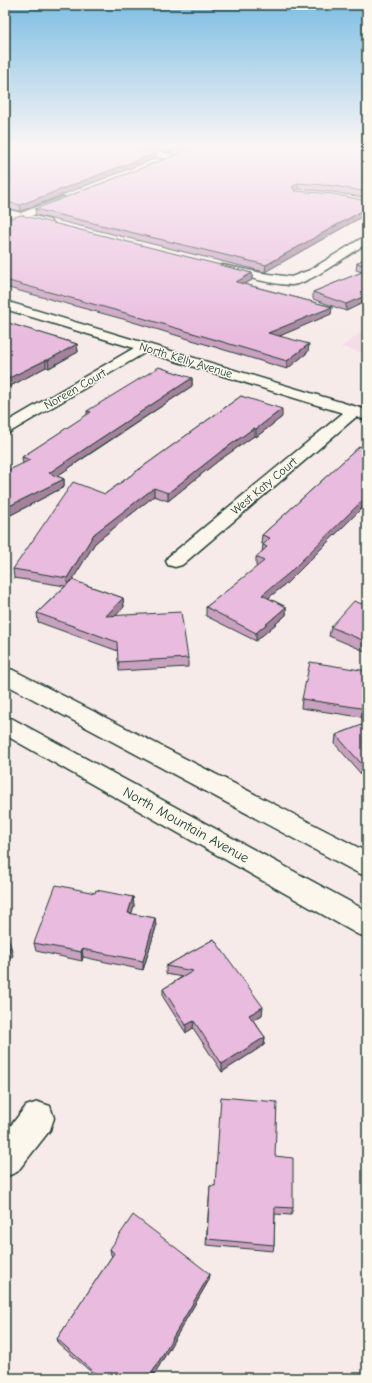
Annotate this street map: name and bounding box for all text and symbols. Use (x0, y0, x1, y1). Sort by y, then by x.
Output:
street label: North Kelly Avenue (138, 339, 234, 381)
street label: Noreen Court (41, 365, 109, 412)
street label: West Katy Court (228, 454, 300, 518)
street label: North Mountain Avenue (120, 783, 252, 867)

